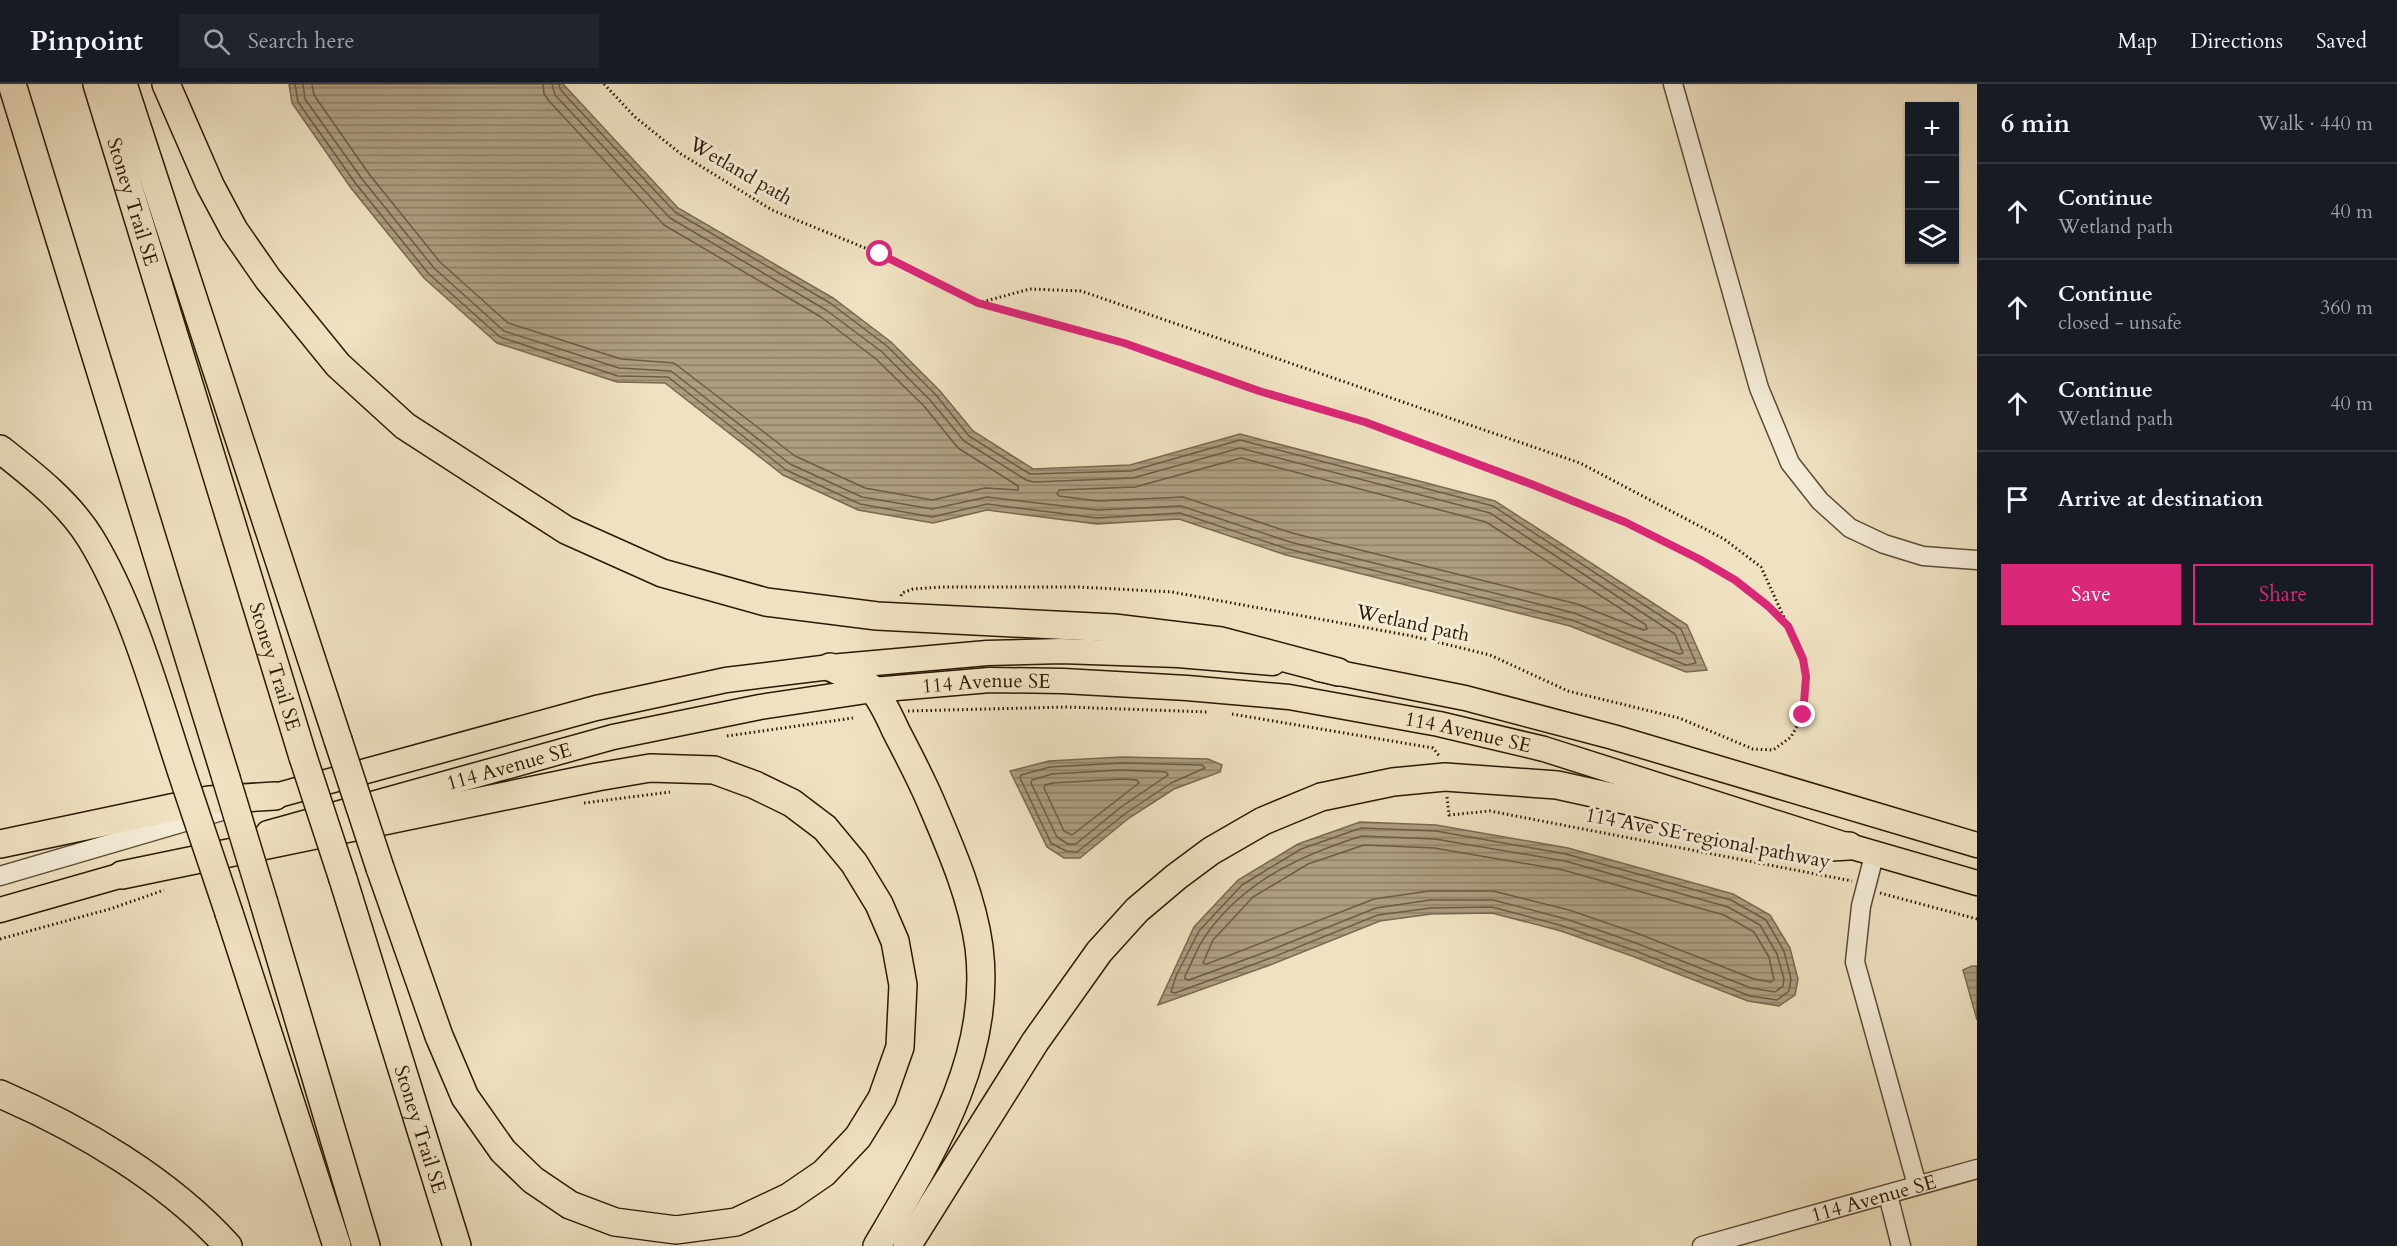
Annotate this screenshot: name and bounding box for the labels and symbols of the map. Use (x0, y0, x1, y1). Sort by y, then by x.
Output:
street label: Wetland path (684, 130, 798, 211)
street label: Stoney Trail SE (101, 134, 165, 269)
route start (866, 240, 892, 266)
street label: Wetland path (1353, 598, 1472, 648)
street label: Stoney Trail SE (243, 599, 308, 734)
street label: 114 Avenue SE (921, 666, 1051, 699)
route end (1789, 701, 1815, 727)
street label: 114 Avenue SE (1403, 705, 1534, 759)
street label: 114 Avenue SE (443, 736, 575, 796)
street label: 114 Ave SE regional pathway (1583, 801, 1833, 875)
street label: Stoney Trail SE (388, 1062, 453, 1197)
street label: 114 Avenue SE (1808, 1168, 1939, 1228)

